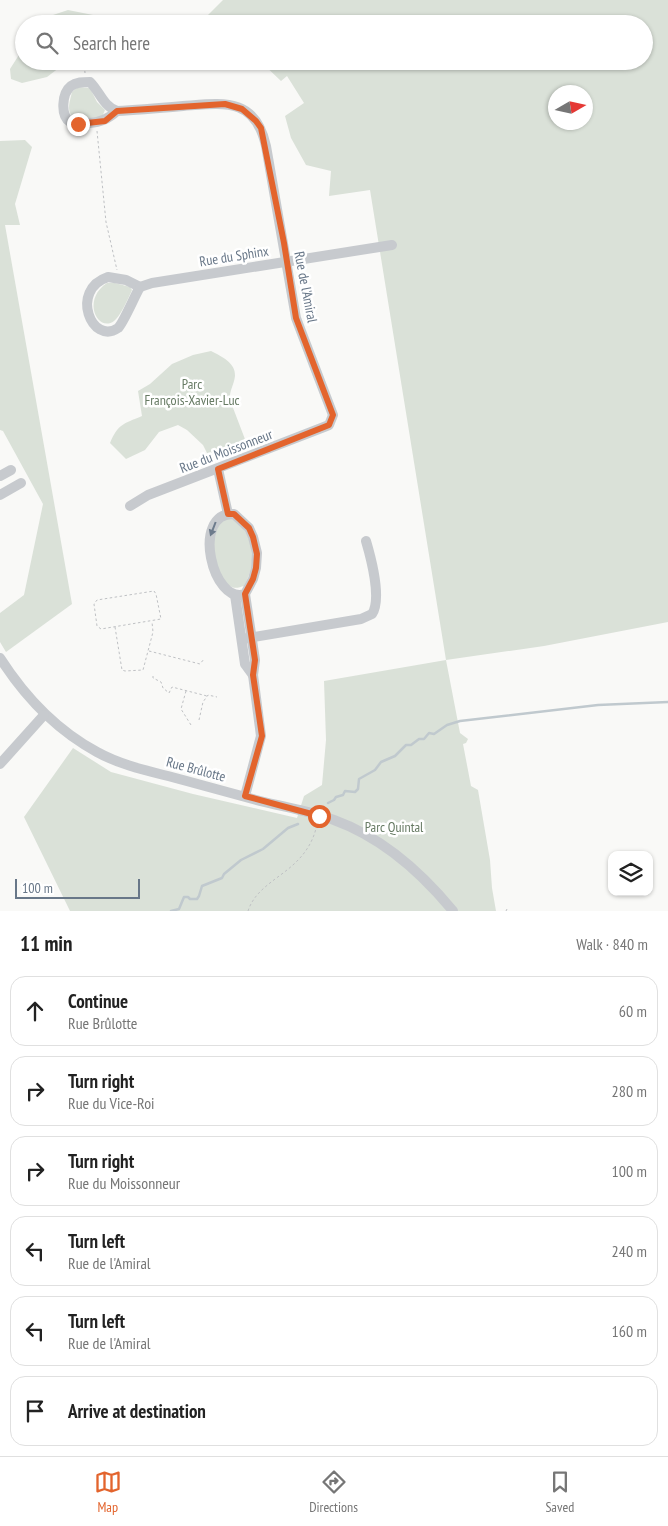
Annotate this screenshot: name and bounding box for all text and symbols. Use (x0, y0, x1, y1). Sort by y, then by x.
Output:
search box (15, 15, 653, 70)
icon: search (33, 29, 61, 57)
text: Search here (73, 31, 150, 55)
north arrow (548, 85, 593, 130)
route end (67, 113, 90, 136)
street label: Rue du Sphinx (198, 242, 270, 270)
street label: Rue de l'Amiral (290, 250, 322, 325)
park label: Parc François-Xavier-Luc (145, 375, 239, 409)
street label: Rue du Moissonneur (177, 425, 275, 477)
one-way arrow (209, 522, 217, 537)
street label: Rue Brûlotte (164, 752, 228, 786)
route start (308, 805, 331, 828)
park label: Parc Quintal (365, 818, 424, 836)
map controls (608, 851, 653, 896)
button: layers (608, 851, 653, 896)
scale bar (15, 876, 140, 899)
text: 100 m (22, 879, 53, 897)
text: 11 min (20, 930, 72, 957)
text: Walk · 840 m (576, 934, 648, 954)
text: Continue (68, 989, 128, 1013)
icon: ahead (21, 997, 49, 1025)
text: 60 m (619, 1001, 647, 1021)
text: Rue Brûlotte (68, 1013, 137, 1033)
text: Turn right (68, 1069, 134, 1093)
icon: right (21, 1077, 49, 1105)
text: 280 m (612, 1081, 647, 1101)
text: Rue du Vice-Roi (68, 1093, 155, 1113)
text: Turn right (68, 1149, 134, 1173)
icon: right (21, 1157, 49, 1185)
text: 100 m (612, 1161, 647, 1181)
text: Rue du Moissonneur (68, 1173, 180, 1193)
text: Turn left (68, 1229, 125, 1253)
icon: left (21, 1237, 49, 1265)
text: 240 m (612, 1241, 647, 1261)
text: Rue de l'Amiral (68, 1253, 151, 1273)
text: Turn left (68, 1309, 125, 1333)
icon: left (21, 1317, 49, 1345)
text: 160 m (612, 1321, 647, 1341)
text: Rue de l'Amiral (68, 1333, 151, 1353)
icon: arrive (21, 1397, 49, 1425)
text: Arrive at destination (68, 1399, 206, 1423)
tab: Map (94, 1468, 122, 1516)
tab: Directions (309, 1468, 358, 1516)
tab: Saved (545, 1468, 574, 1516)

